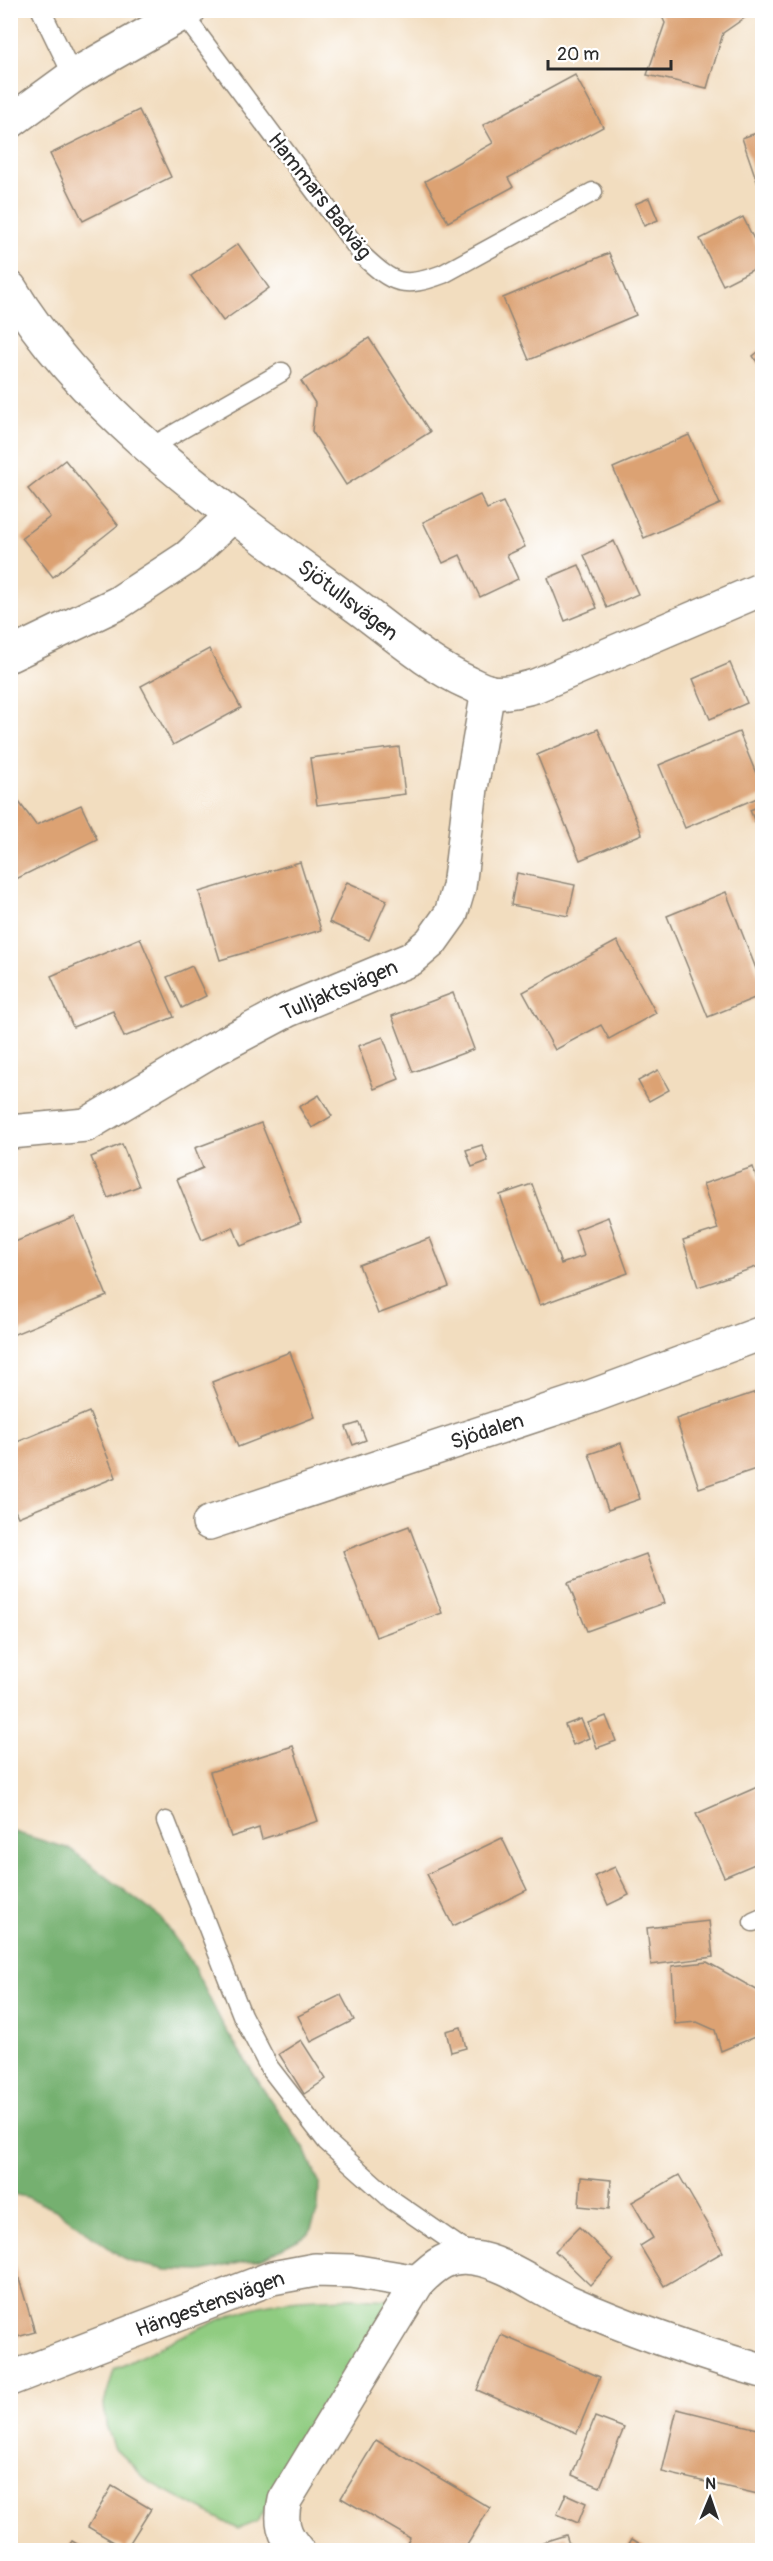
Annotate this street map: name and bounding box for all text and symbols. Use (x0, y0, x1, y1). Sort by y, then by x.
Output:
scale bar (548, 33, 671, 71)
text: 20 m (557, 43, 599, 66)
street label: Hammars Badväg (262, 128, 378, 265)
street label: Sjötullsvägen (292, 554, 403, 647)
street label: Tulljaktsvägen (277, 954, 402, 1027)
street label: Sjödalen (447, 1407, 527, 1456)
street label: Hängestensvägen (132, 2265, 288, 2344)
north arrow (680, 2468, 740, 2528)
text: N (705, 2474, 716, 2494)

